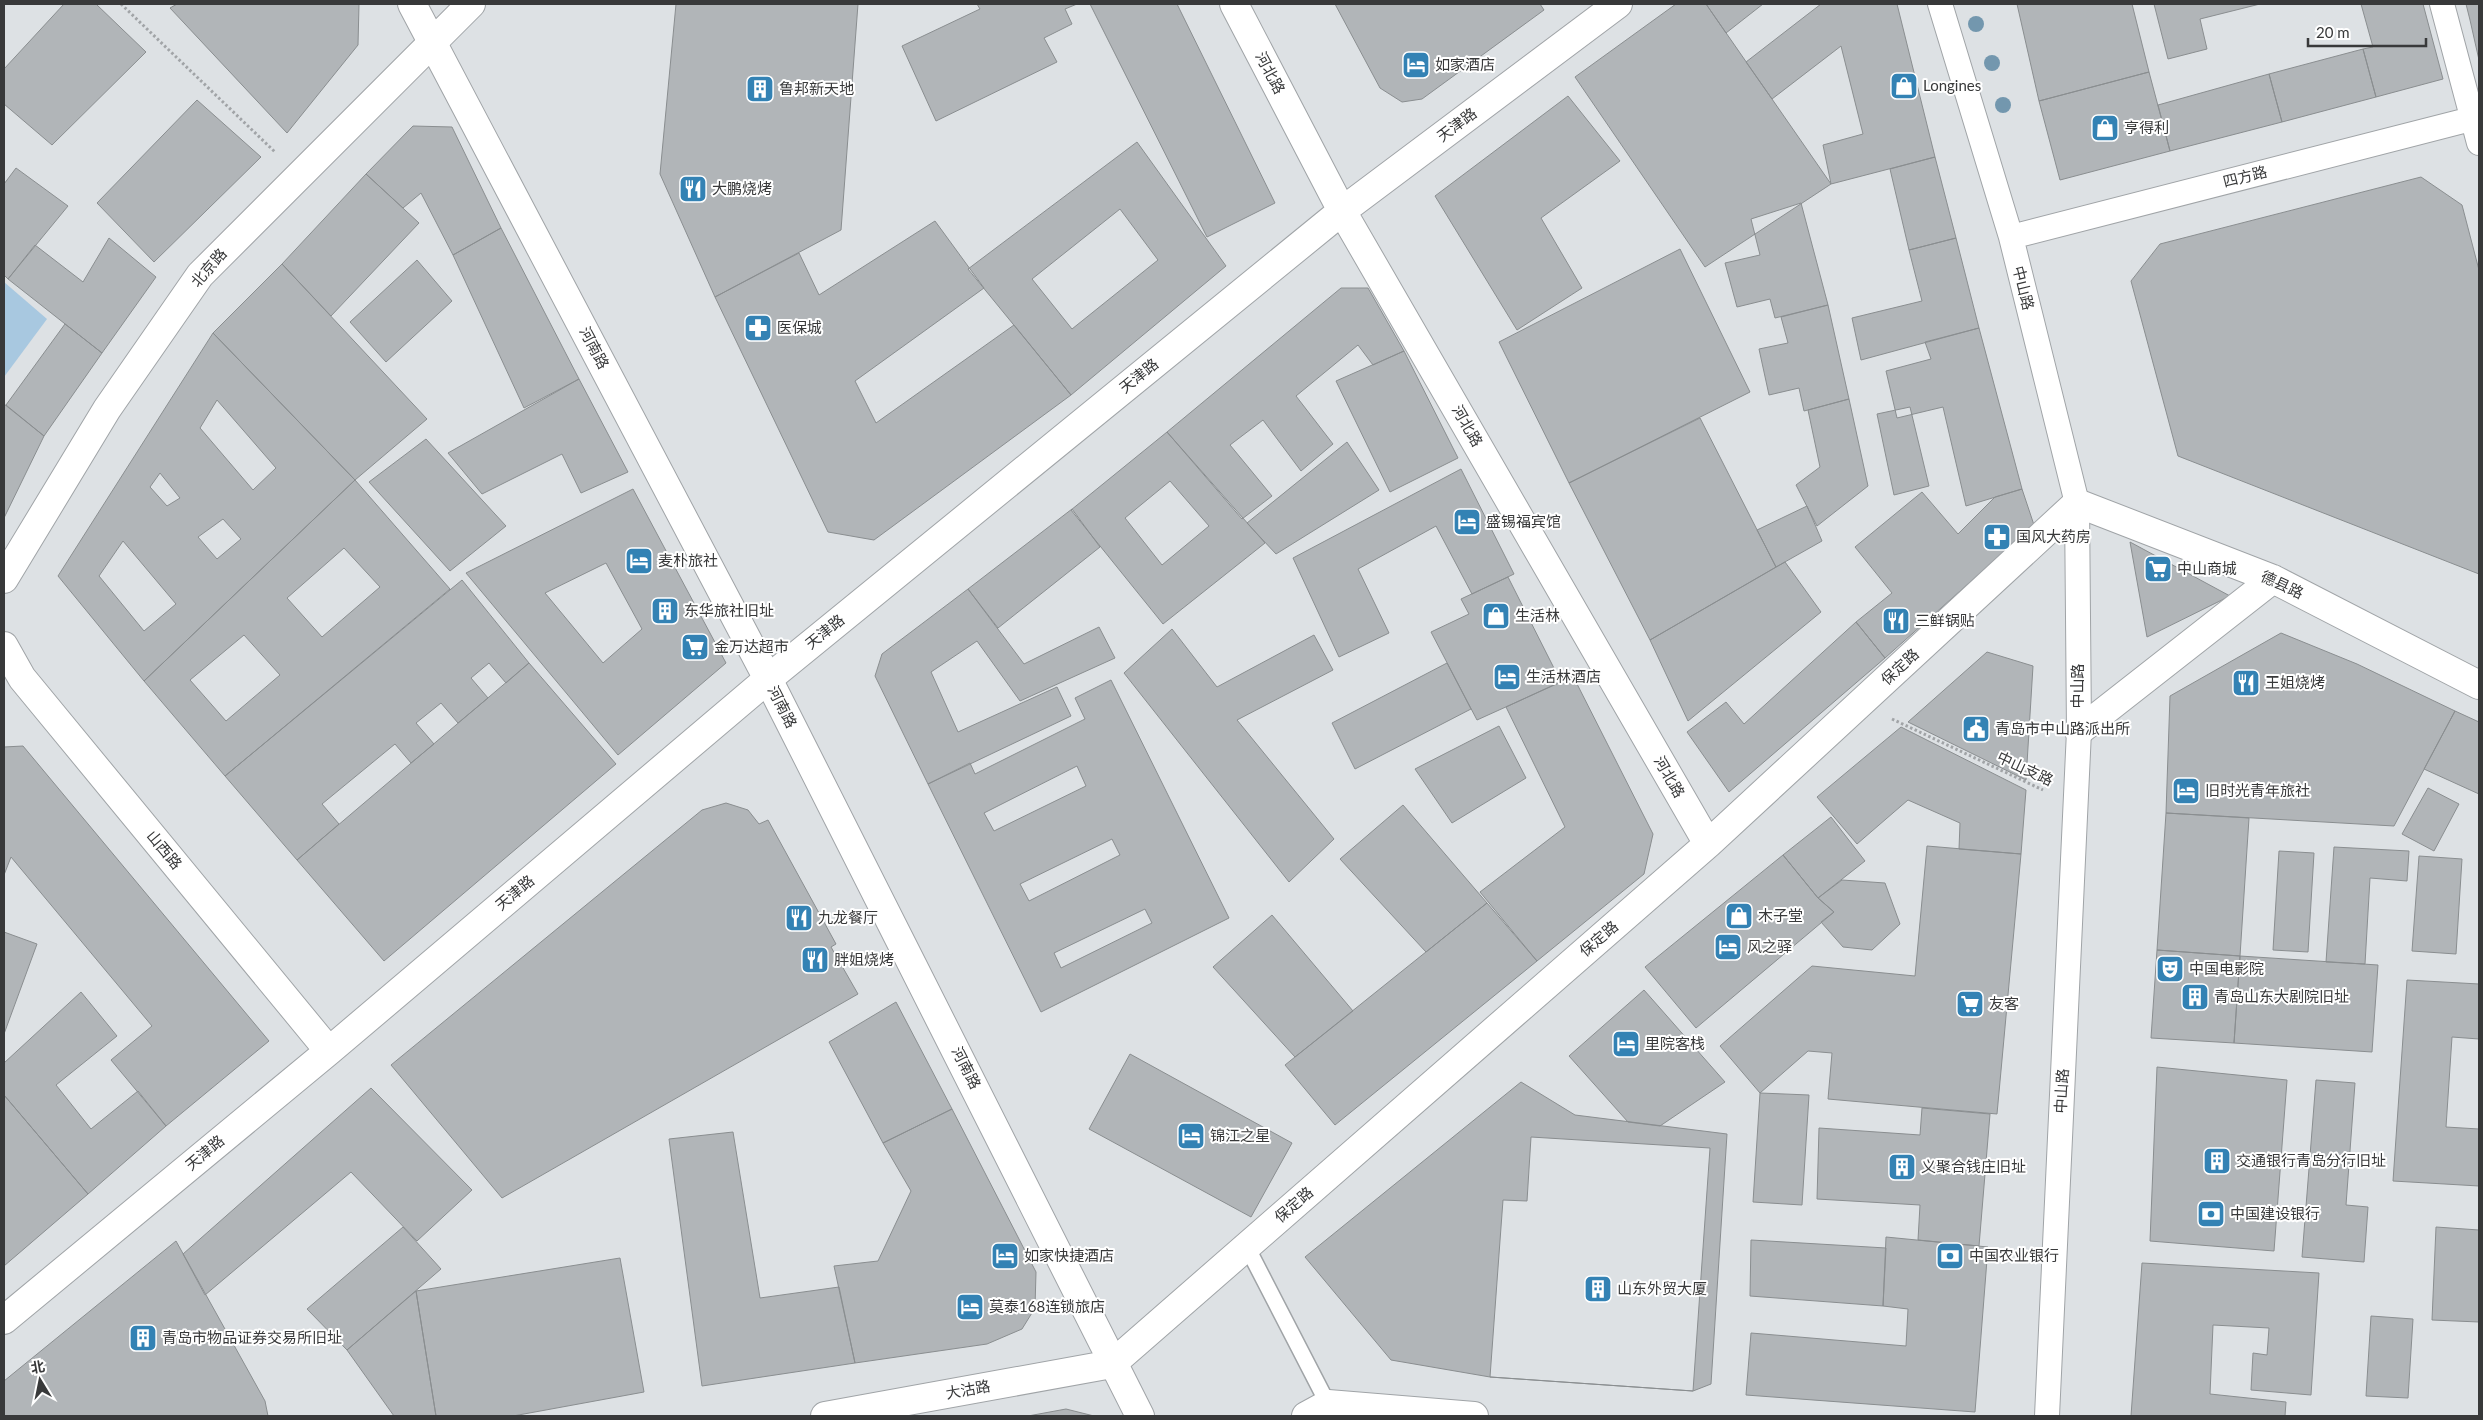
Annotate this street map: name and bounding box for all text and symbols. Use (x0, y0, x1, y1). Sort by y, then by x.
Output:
scale bar (2308, 15, 2426, 47)
text: 20 m (2316, 23, 2350, 41)
street label: 河北路 (1252, 48, 1289, 97)
hotel icon: 如家酒店 (1401, 50, 1431, 80)
place label: 如家酒店 (1435, 55, 1495, 73)
shop icon: Longines (1889, 71, 1919, 101)
building icon: 鲁邦新天地 (745, 74, 775, 104)
place label: Longines (1923, 76, 1981, 94)
place label: 鲁邦新天地 (779, 79, 854, 97)
street label: 天津路 (1433, 103, 1480, 145)
shop icon: 亨得利 (2090, 113, 2120, 143)
place label: 亨得利 (2124, 118, 2169, 136)
street label: 四方路 (2221, 162, 2269, 190)
restaurant icon: 大鹏烧烤 (678, 174, 708, 204)
place label: 大鹏烧烤 (712, 179, 772, 197)
street label: 北京路 (187, 244, 230, 290)
street label: 中山路 (2010, 264, 2038, 312)
pharmacy icon: 医保城 (743, 313, 773, 343)
place label: 医保城 (777, 318, 822, 336)
street label: 河南路 (576, 323, 613, 372)
street label: 天津路 (1115, 354, 1162, 396)
street label: 河北路 (1449, 402, 1487, 449)
hotel icon: 盛锡福宾馆 (1452, 507, 1482, 537)
place label: 盛锡福宾馆 (1486, 512, 1561, 530)
pharmacy icon: 国风大药房 (1982, 522, 2012, 552)
place label: 国风大药房 (2016, 527, 2091, 545)
hotel icon: 麦朴旅社 (624, 546, 654, 576)
place label: 麦朴旅社 (658, 551, 718, 569)
supermarket icon: 中山商城 (2143, 554, 2173, 584)
place label: 中山商城 (2177, 559, 2237, 577)
street label: 德县路 (2258, 566, 2307, 602)
building icon: 东华旅社旧址 (650, 596, 680, 626)
place label: 东华旅社旧址 (684, 601, 774, 619)
shop icon: 生活林 (1481, 601, 1511, 631)
place label: 生活林 (1515, 606, 1560, 624)
restaurant icon: 三鲜锅贴 (1881, 606, 1911, 636)
street label: 天津路 (801, 610, 848, 652)
place label: 三鲜锅贴 (1915, 611, 1975, 629)
supermarket icon: 金万达超市 (680, 632, 710, 662)
place label: 金万达超市 (714, 637, 789, 655)
street label: 保定路 (1877, 644, 1922, 688)
hotel icon: 生活林酒店 (1492, 662, 1522, 692)
street label: 中山路 (2068, 663, 2086, 709)
place label: 生活林酒店 (1526, 667, 1601, 685)
restaurant icon: 王姐烧烤 (2231, 668, 2261, 698)
place label: 王姐烧烤 (2265, 673, 2325, 691)
street label: 河南路 (765, 682, 801, 731)
public building icon: 青岛市中山路派出所 (1961, 714, 1991, 744)
place label: 青岛市中山路派出所 (1995, 719, 2130, 737)
street label: 中山支路 (1994, 747, 2056, 789)
street label: 河北路 (1651, 753, 1689, 800)
hotel icon: 旧时光青年旅社 (2171, 776, 2201, 806)
place label: 旧时光青年旅社 (2205, 781, 2310, 799)
street label: 山西路 (143, 826, 186, 872)
street label: 天津路 (491, 871, 537, 914)
shop icon: 木子堂 (1724, 901, 1754, 931)
restaurant icon: 九龙餐厅 (784, 903, 814, 933)
place label: 木子堂 (1758, 906, 1803, 924)
place label: 九龙餐厅 (818, 908, 878, 926)
street label: 保定路 (1575, 917, 1621, 960)
hotel icon: 风之驿 (1713, 932, 1743, 962)
place label: 风之驿 (1747, 937, 1792, 955)
restaurant icon: 胖姐烧烤 (800, 945, 830, 975)
place label: 胖姐烧烤 (834, 950, 894, 968)
theatre icon: 中国电影院 (2155, 954, 2185, 984)
place label: 中国电影院 (2189, 959, 2264, 977)
building icon: 青岛山东大剧院旧址 (2180, 982, 2210, 1012)
place label: 青岛山东大剧院旧址 (2214, 987, 2349, 1005)
supermarket icon: 友客 (1955, 989, 1985, 1019)
place label: 友客 (1989, 994, 2019, 1012)
hotel icon: 里院客栈 (1611, 1029, 1641, 1059)
place label: 里院客栈 (1645, 1034, 1705, 1052)
street label: 河南路 (949, 1043, 985, 1092)
street label: 中山路 (2051, 1068, 2071, 1114)
hotel icon: 锦江之星 (1176, 1121, 1206, 1151)
place label: 锦江之星 (1210, 1126, 1270, 1144)
street label: 天津路 (181, 1131, 227, 1174)
building icon: 交通银行青岛分行旧址 (2202, 1146, 2232, 1176)
place label: 交通银行青岛分行旧址 (2236, 1151, 2386, 1169)
building icon: 义聚合钱庄旧址 (1887, 1152, 1917, 1182)
place label: 义聚合钱庄旧址 (1921, 1157, 2026, 1175)
street label: 保定路 (1270, 1183, 1316, 1226)
bank icon: 中国建设银行 (2196, 1199, 2226, 1229)
place label: 中国建设银行 (2230, 1204, 2320, 1222)
hotel icon: 如家快捷酒店 (990, 1241, 1020, 1271)
bank icon: 中国农业银行 (1935, 1241, 1965, 1271)
place label: 如家快捷酒店 (1024, 1246, 1114, 1264)
place label: 中国农业银行 (1969, 1246, 2059, 1264)
building icon: 山东外贸大厦 (1583, 1274, 1613, 1304)
place label: 山东外贸大厦 (1617, 1279, 1707, 1297)
hotel icon: 莫泰168连锁旅店 (955, 1292, 985, 1322)
place label: 莫泰168连锁旅店 (989, 1297, 1105, 1315)
building icon: 青岛市物品证券交易所旧址 (128, 1323, 158, 1353)
place label: 青岛市物品证券交易所旧址 (162, 1328, 342, 1346)
north arrow (15, 1355, 65, 1405)
text: 北 (29, 1357, 46, 1376)
street label: 大沽路 (944, 1376, 992, 1402)

